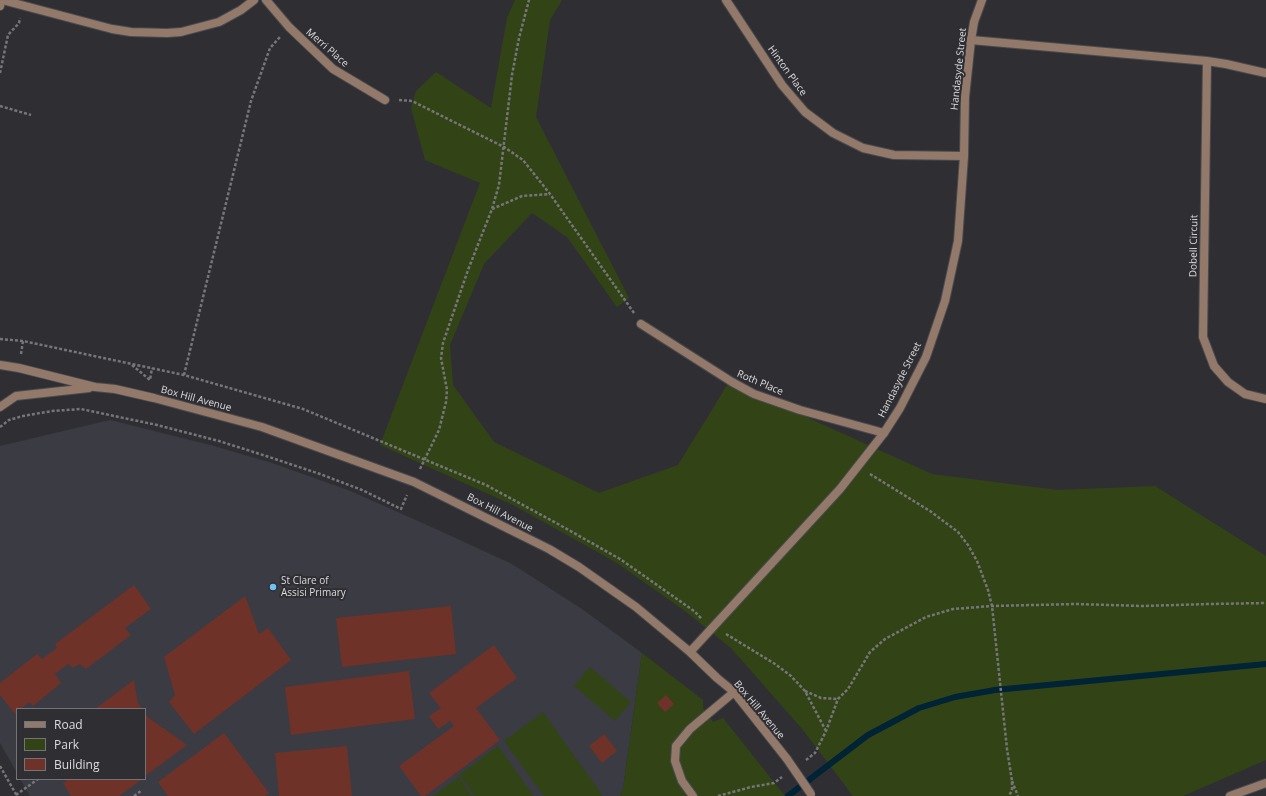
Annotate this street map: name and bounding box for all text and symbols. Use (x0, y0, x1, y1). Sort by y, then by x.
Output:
street label: Merri Place (303, 26, 351, 70)
street label: Handasyde Street (949, 27, 969, 111)
street label: Hinton Place (765, 44, 809, 98)
street label: Dobell Circuit (1187, 215, 1201, 277)
street label: Handasyde Street (876, 340, 924, 420)
street label: Roth Place (735, 368, 785, 398)
street label: Box Hill Avenue (159, 384, 233, 414)
street label: Box Hill Avenue (465, 491, 535, 535)
place label: St Clare of Assisi Primary (281, 575, 346, 598)
marker: St Clare of Assisi Primary (268, 582, 278, 592)
street label: Box Hill Avenue (731, 678, 787, 742)
legend (16, 708, 146, 780)
text: Road (54, 716, 83, 733)
text: Park (54, 736, 79, 753)
text: Building (54, 756, 99, 773)

